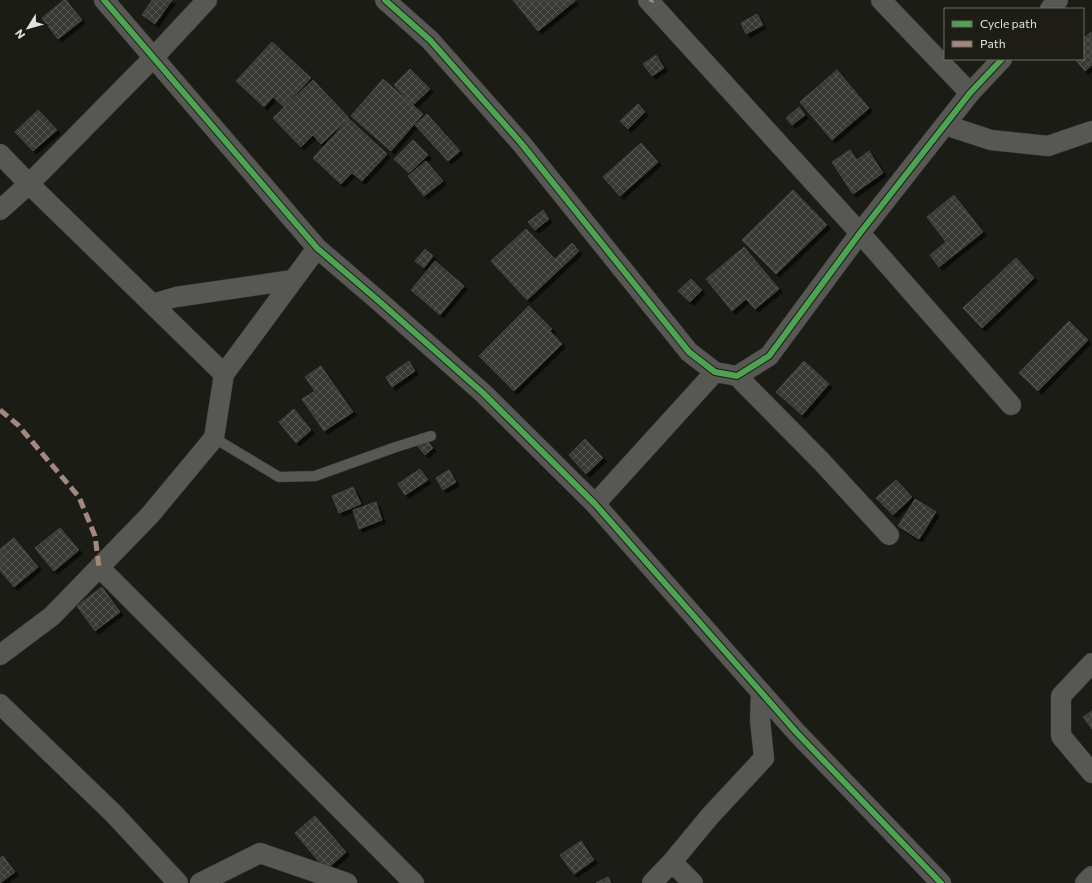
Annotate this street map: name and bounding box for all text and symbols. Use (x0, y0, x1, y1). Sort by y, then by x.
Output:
north arrow (8, 8, 48, 48)
legend (944, 8, 1084, 60)
text: Cycle path (980, 16, 1037, 30)
text: N (12, 27, 27, 42)
text: Path (980, 36, 1006, 50)

